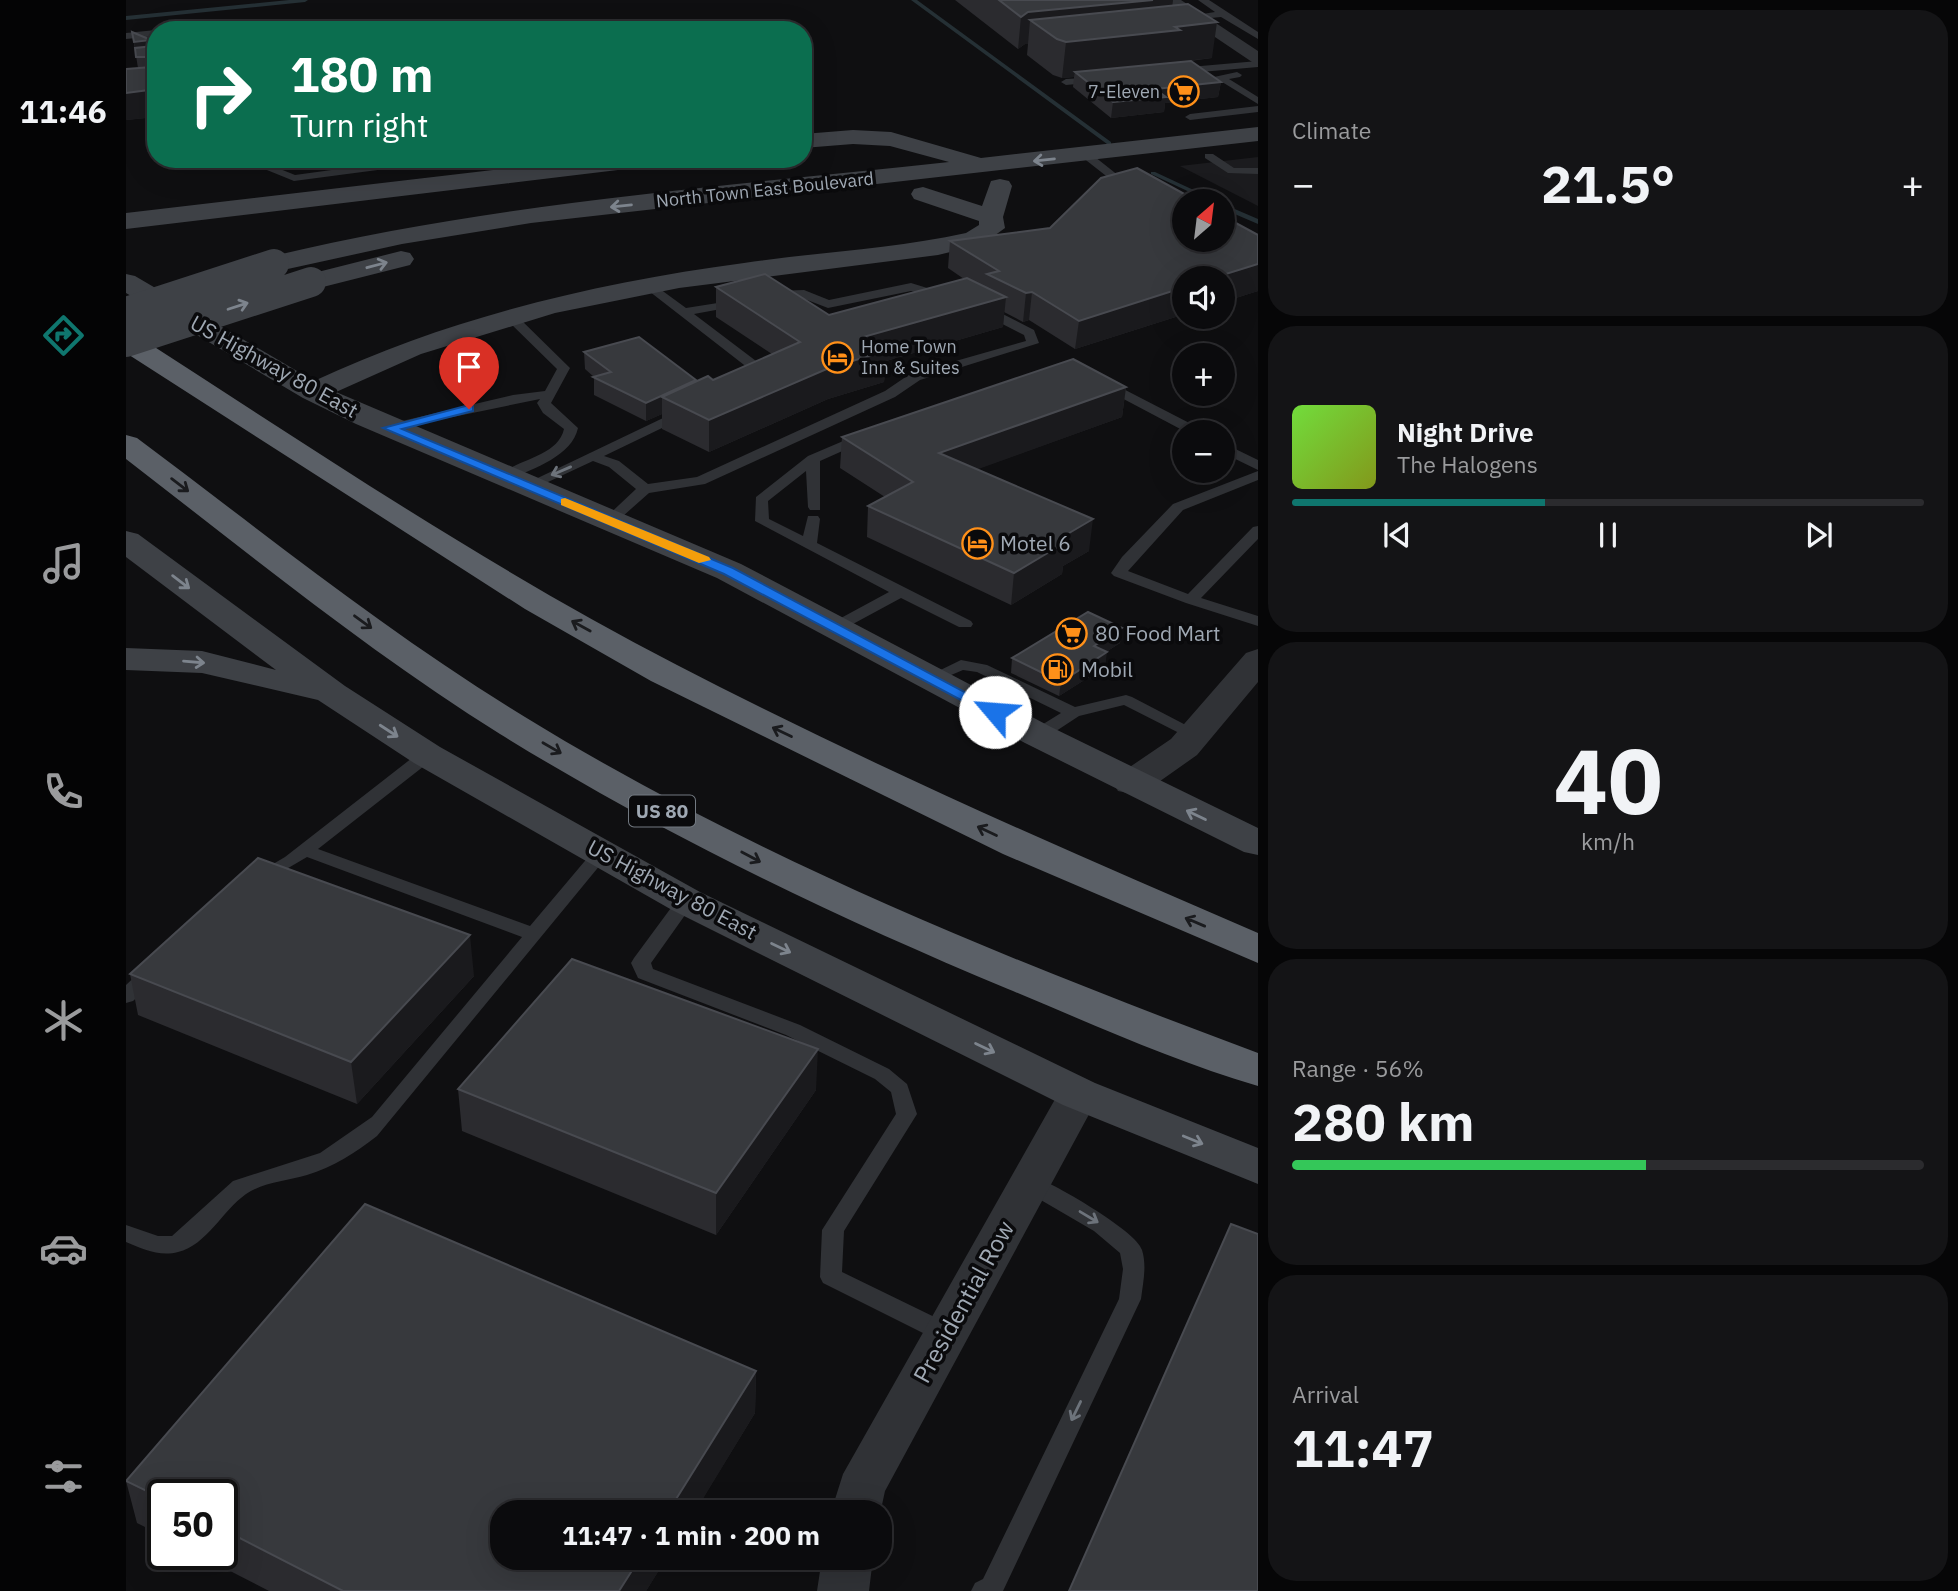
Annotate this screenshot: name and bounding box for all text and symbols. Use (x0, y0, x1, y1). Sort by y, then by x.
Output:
text: 180 m (290, 42, 434, 105)
icon: right (175, 49, 266, 140)
supermarket icon: 7-Eleven (1166, 75, 1200, 109)
place label: 7-Eleven (1088, 80, 1160, 103)
text: 11:46 (19, 90, 107, 132)
text: Turn right (290, 104, 428, 146)
text: Climate (1292, 115, 1371, 145)
text: 21.5° (1541, 150, 1675, 217)
one-way arrow (1034, 154, 1056, 167)
text: − (1292, 159, 1315, 208)
text: + (1901, 159, 1924, 208)
street label: North Town East Boulevard (655, 167, 875, 212)
north arrow (1172, 189, 1236, 252)
map controls (1172, 189, 1235, 483)
one-way arrow (610, 199, 633, 212)
one-way arrow (365, 258, 388, 271)
button: sound (1172, 266, 1235, 329)
one-way arrow (226, 299, 248, 311)
street label: US Highway 80 East (186, 308, 363, 424)
icon: directions (39, 311, 88, 360)
place label: Home Town Inn & Suites (861, 335, 960, 379)
pin (439, 337, 499, 409)
hotel icon: Home Town Inn & Suites (821, 340, 855, 374)
button: + (1172, 343, 1235, 406)
icon: arrive (450, 348, 488, 386)
text: Night Drive (1397, 415, 1534, 449)
button: − (1172, 420, 1235, 483)
text: The Halogens (1397, 449, 1538, 479)
one-way arrow (551, 466, 572, 479)
one-way arrow (171, 478, 189, 493)
icon: previous (1378, 516, 1416, 554)
icon: pause (1589, 516, 1627, 554)
icon: next (1800, 516, 1838, 554)
hotel icon: Motel 6 (960, 527, 994, 561)
place label: Motel 6 (1000, 529, 1071, 557)
icon: music (39, 539, 88, 588)
one-way arrow (171, 575, 190, 589)
one-way arrow (353, 614, 371, 629)
supermarket icon: 80 Food Mart (1055, 617, 1089, 651)
one-way arrow (571, 619, 591, 633)
place label: 80 Food Mart (1095, 619, 1220, 647)
fuel station icon: Mobil (1041, 653, 1075, 687)
place label: Mobil (1081, 655, 1133, 683)
one-way arrow (182, 656, 205, 669)
position arrow (958, 675, 1032, 749)
text: 40 (1553, 721, 1663, 839)
one-way arrow (379, 725, 399, 739)
one-way arrow (772, 725, 793, 738)
one-way arrow (541, 741, 561, 755)
icon: phone (39, 767, 88, 816)
road number: US 80 (629, 796, 695, 826)
one-way arrow (1186, 807, 1207, 821)
one-way arrow (977, 823, 998, 837)
text: km/h (1581, 826, 1635, 856)
street label: US Highway 80 East (583, 833, 762, 946)
one-way arrow (740, 851, 761, 864)
one-way arrow (1185, 915, 1206, 928)
one-way arrow (770, 941, 791, 955)
icon: climate (39, 996, 88, 1045)
one-way arrow (974, 1042, 995, 1055)
text: Range · 56% (1292, 1053, 1424, 1083)
text: 280 km (1292, 1088, 1474, 1155)
one-way arrow (1182, 1135, 1204, 1148)
one-way arrow (1078, 1210, 1098, 1224)
street label: Presidential Row (905, 1215, 1021, 1388)
icon: car (39, 1224, 88, 1273)
text: Arrival (1292, 1379, 1359, 1409)
one-way arrow (1069, 1400, 1082, 1421)
text: 11:47 (1292, 1414, 1434, 1481)
icon: filters (39, 1452, 88, 1501)
speed limit sign: 50 (147, 1479, 238, 1570)
text: 11:47 · 1 min · 200 m (562, 1518, 820, 1552)

